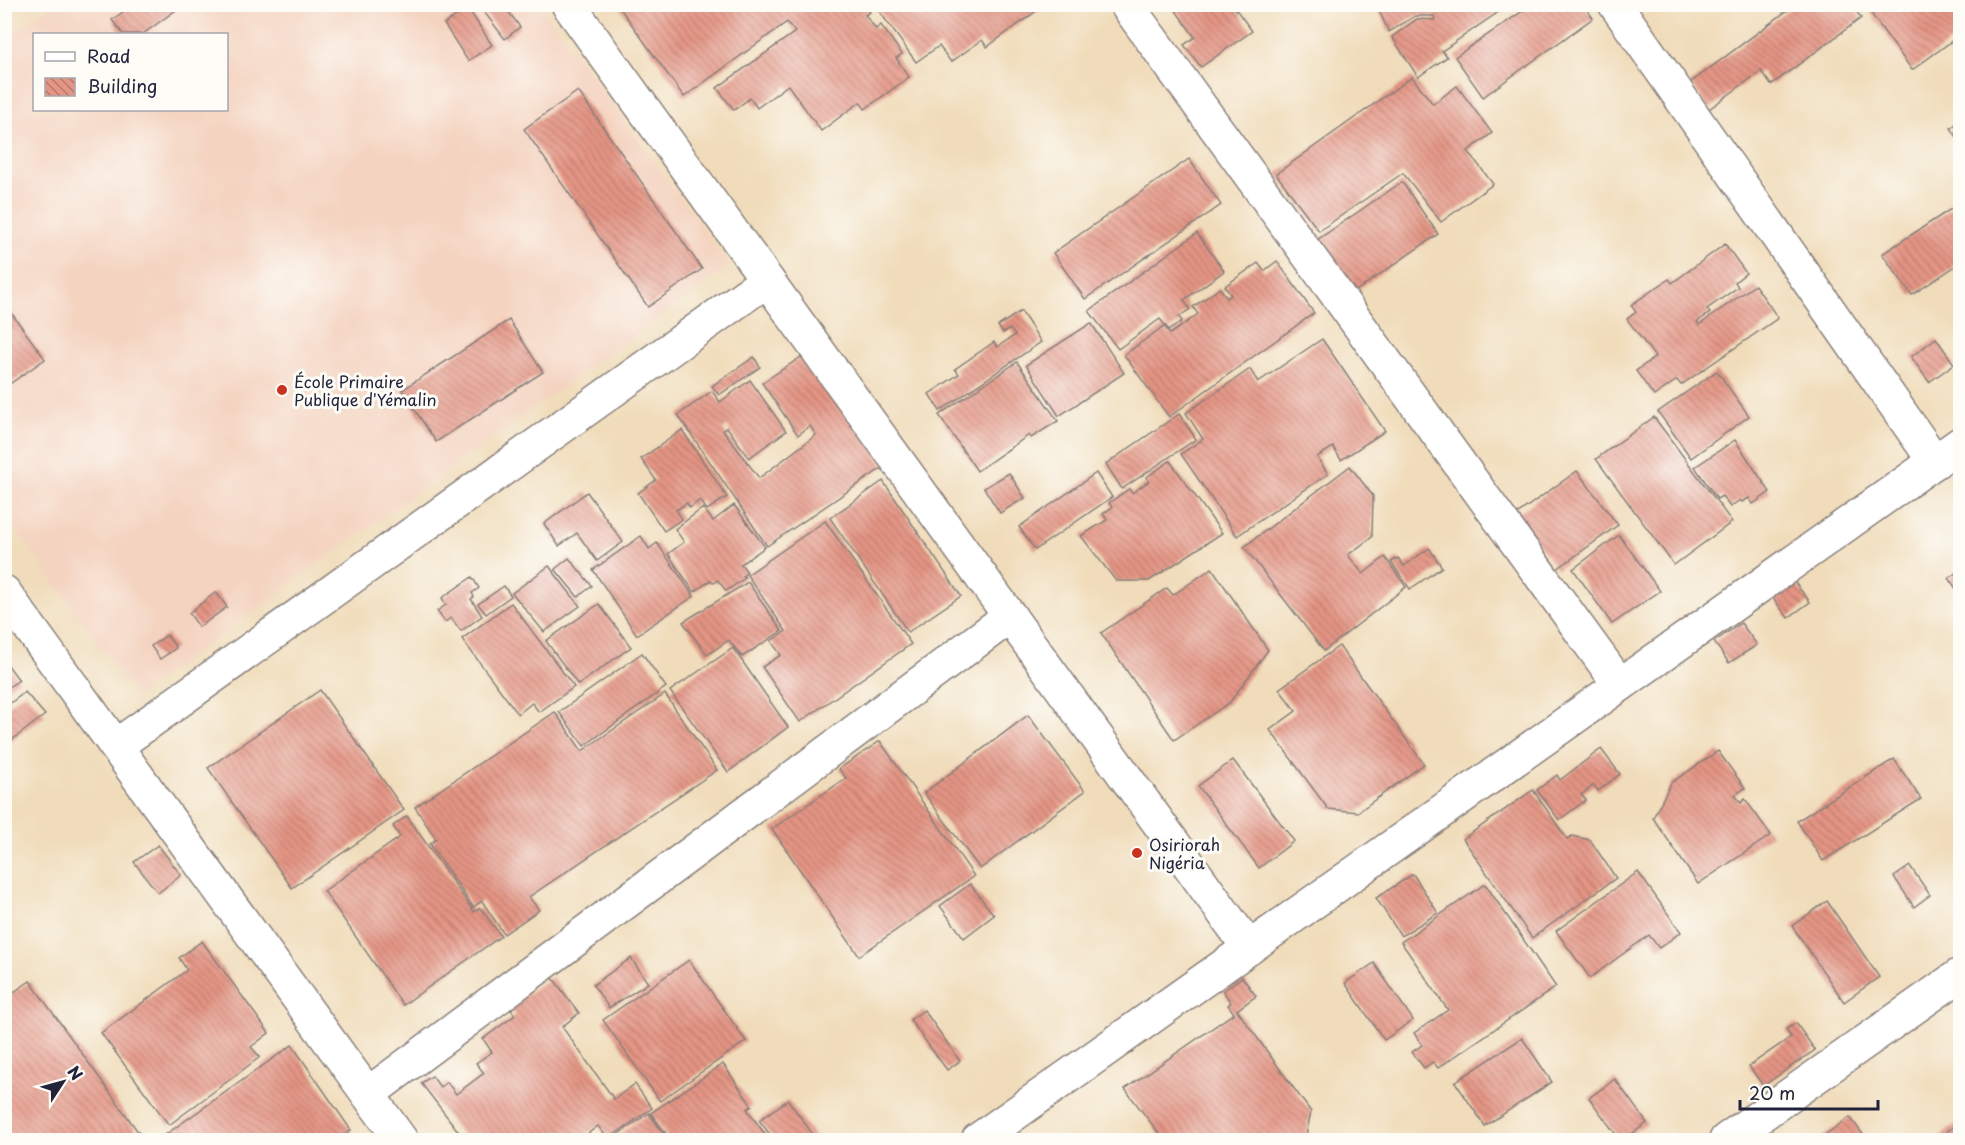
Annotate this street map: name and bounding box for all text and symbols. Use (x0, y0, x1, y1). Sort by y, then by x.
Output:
legend (33, 33, 228, 111)
text: Road (87, 42, 131, 69)
text: Building (87, 72, 157, 99)
place label: École Primaire Publique d'Yémalin (294, 369, 437, 411)
marker: École Primaire Publique d'Yémalin (275, 383, 289, 397)
place label: Osiriorah Nigéria (1149, 832, 1220, 874)
marker: Osiriorah Nigéria (1130, 846, 1144, 860)
north arrow (33, 1052, 93, 1112)
text: N (63, 1060, 89, 1085)
scale bar (1740, 1073, 1878, 1111)
text: 20 m (1749, 1079, 1795, 1106)

